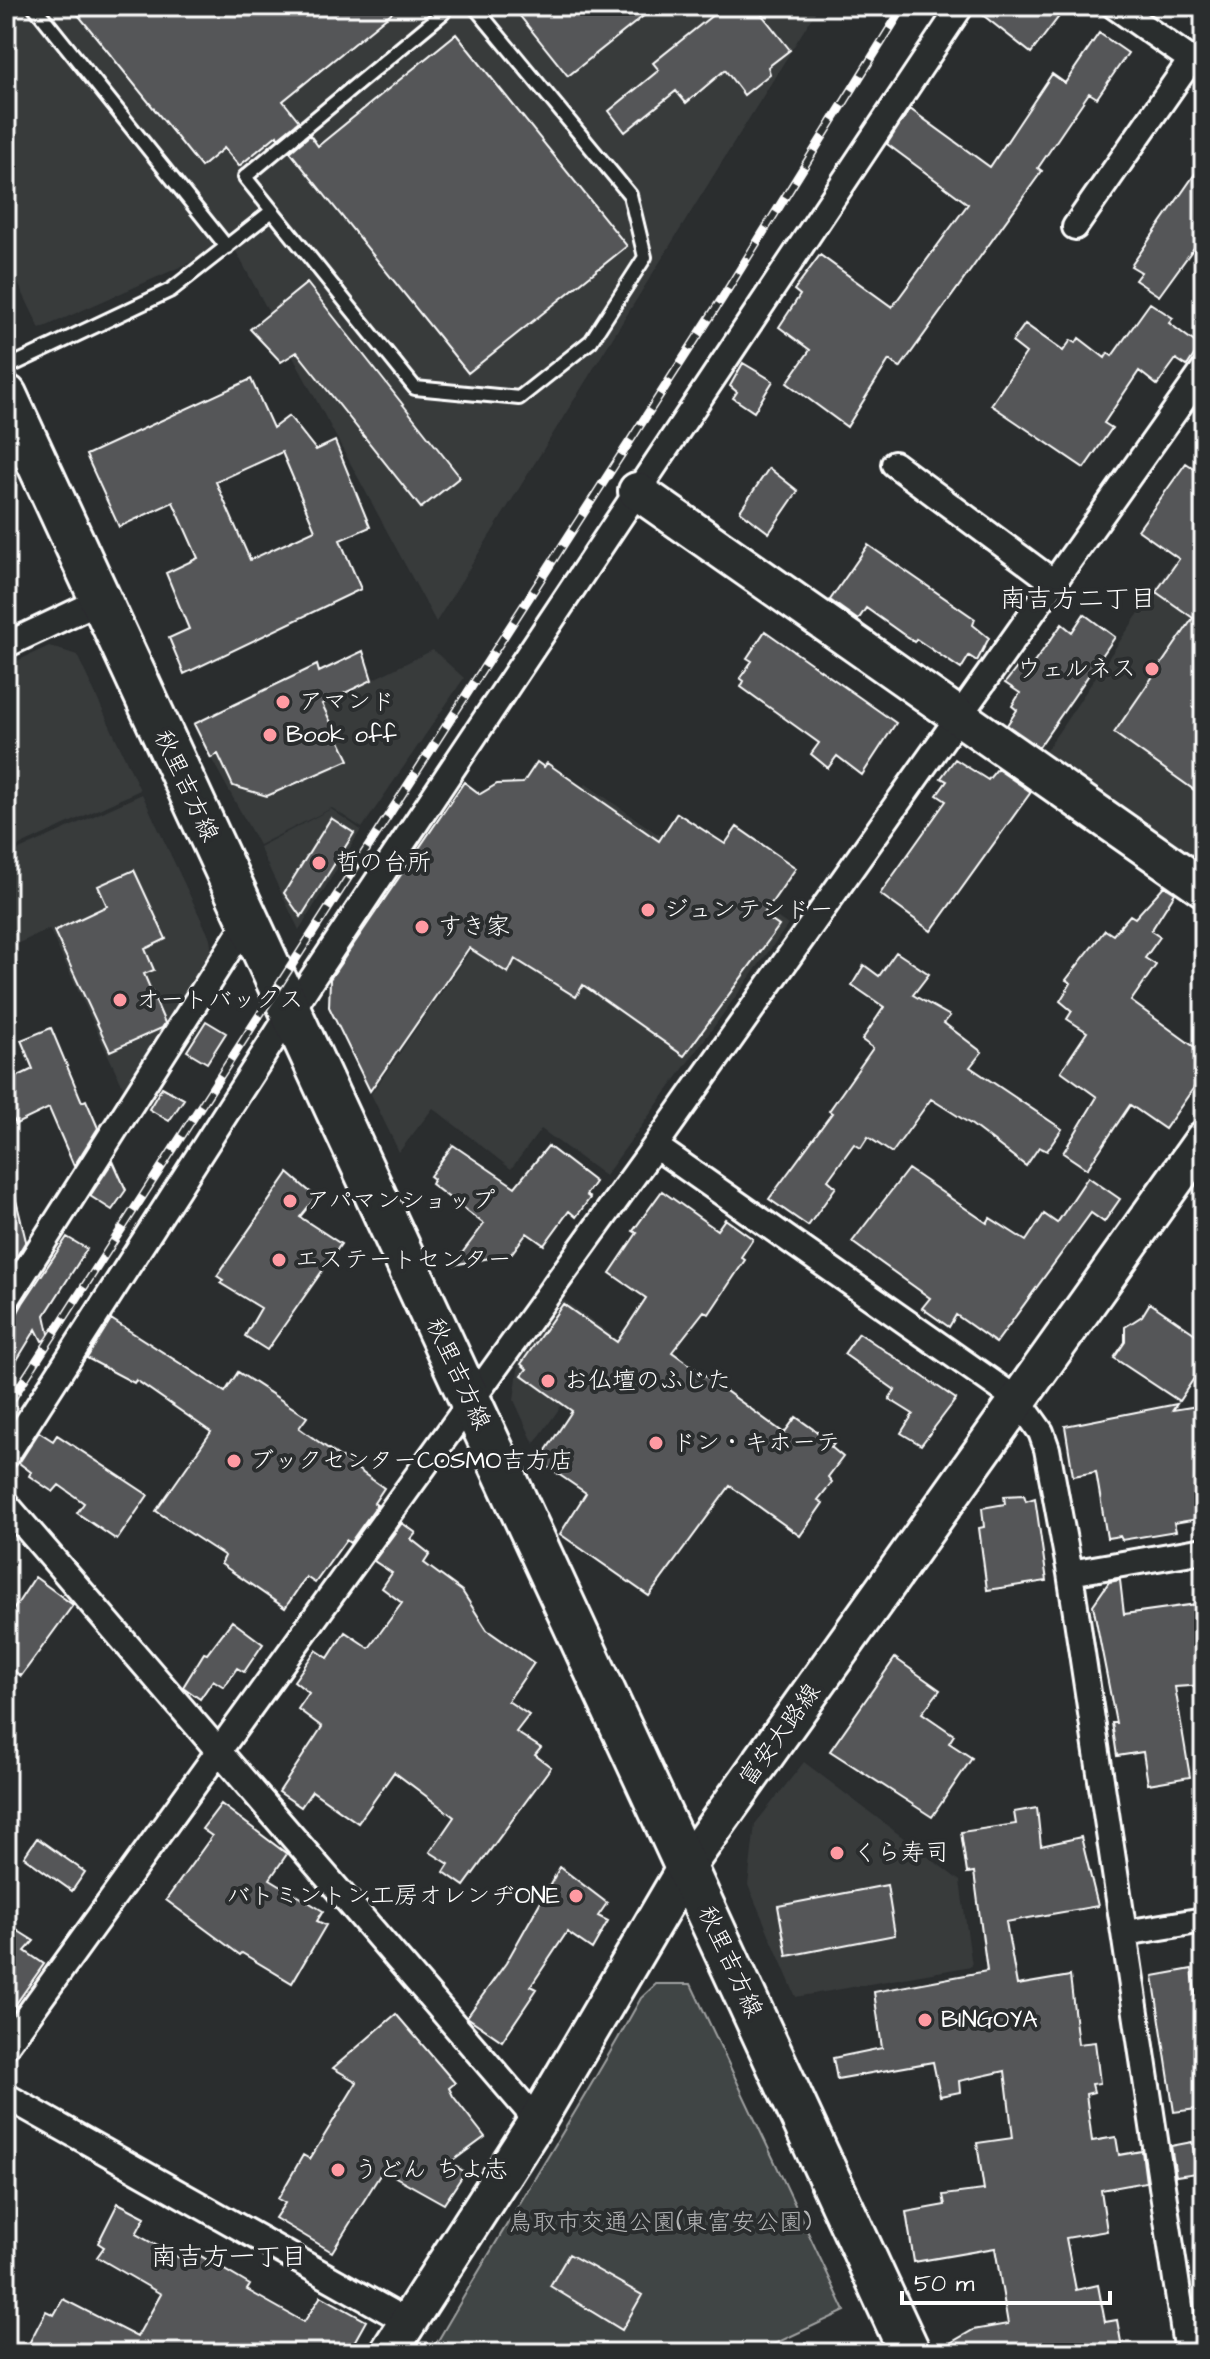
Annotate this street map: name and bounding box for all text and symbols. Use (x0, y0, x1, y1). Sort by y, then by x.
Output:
district label: 南吉方二丁目 (1000, 581, 1156, 617)
place label: ウェルネス (1016, 652, 1136, 686)
marker: ウェルネス (1143, 660, 1161, 678)
place label: アマンド (299, 685, 395, 719)
marker: アマンド (274, 693, 292, 711)
place label: Book off (286, 718, 397, 752)
street label: 秋里吉方線 (145, 724, 227, 848)
marker: Book off (261, 726, 279, 744)
place label: 哲の台所 (335, 846, 431, 880)
marker: 哲の台所 (310, 854, 328, 872)
place label: ジュンテンドー (664, 893, 833, 927)
marker: ジュンテンドー (639, 901, 657, 919)
place label: すき家 (438, 910, 510, 944)
marker: すき家 (413, 918, 431, 936)
place label: オートバックス (136, 983, 304, 1017)
marker: オートバックス (111, 991, 129, 1009)
place label: アパマンショップ (306, 1184, 496, 1218)
marker: アパマンショップ (281, 1192, 299, 1210)
place label: エステートセンター (295, 1243, 511, 1277)
marker: エステートセンター (270, 1251, 288, 1269)
street label: 秋里吉方線 (417, 1312, 499, 1436)
place label: お仏壇のふじた (564, 1364, 732, 1398)
marker: お仏壇のふじた (539, 1372, 557, 1390)
place label: ドン・キホーテ (672, 1426, 840, 1460)
marker: ドン・キホーテ (647, 1434, 665, 1452)
place label: ブックセンターCOSMO吉方店 (250, 1444, 573, 1478)
marker: ブックセンターCOSMO吉方店 (225, 1452, 243, 1470)
street label: 富安大路線 (731, 1676, 829, 1794)
place label: くら寿司 (853, 1836, 949, 1870)
marker: くら寿司 (828, 1844, 846, 1862)
place label: バトミントン工房オレンヂONE (226, 1879, 560, 1913)
marker: バトミントン工房オレンヂONE (567, 1887, 585, 1905)
street label: 秋里吉方線 (689, 1900, 771, 2024)
place label: BINGOYA (941, 2003, 1038, 2037)
marker: BINGOYA (916, 2011, 934, 2029)
place label: うどん ちよ志 (354, 2153, 508, 2187)
marker: うどん ちよ志 (329, 2161, 347, 2179)
park label: 鳥取市交通公園(東富安公園) (508, 2206, 812, 2240)
district label: 南吉方一丁目 (151, 2239, 307, 2275)
scale bar (902, 2255, 1110, 2305)
text: 50 m (914, 2267, 975, 2301)

